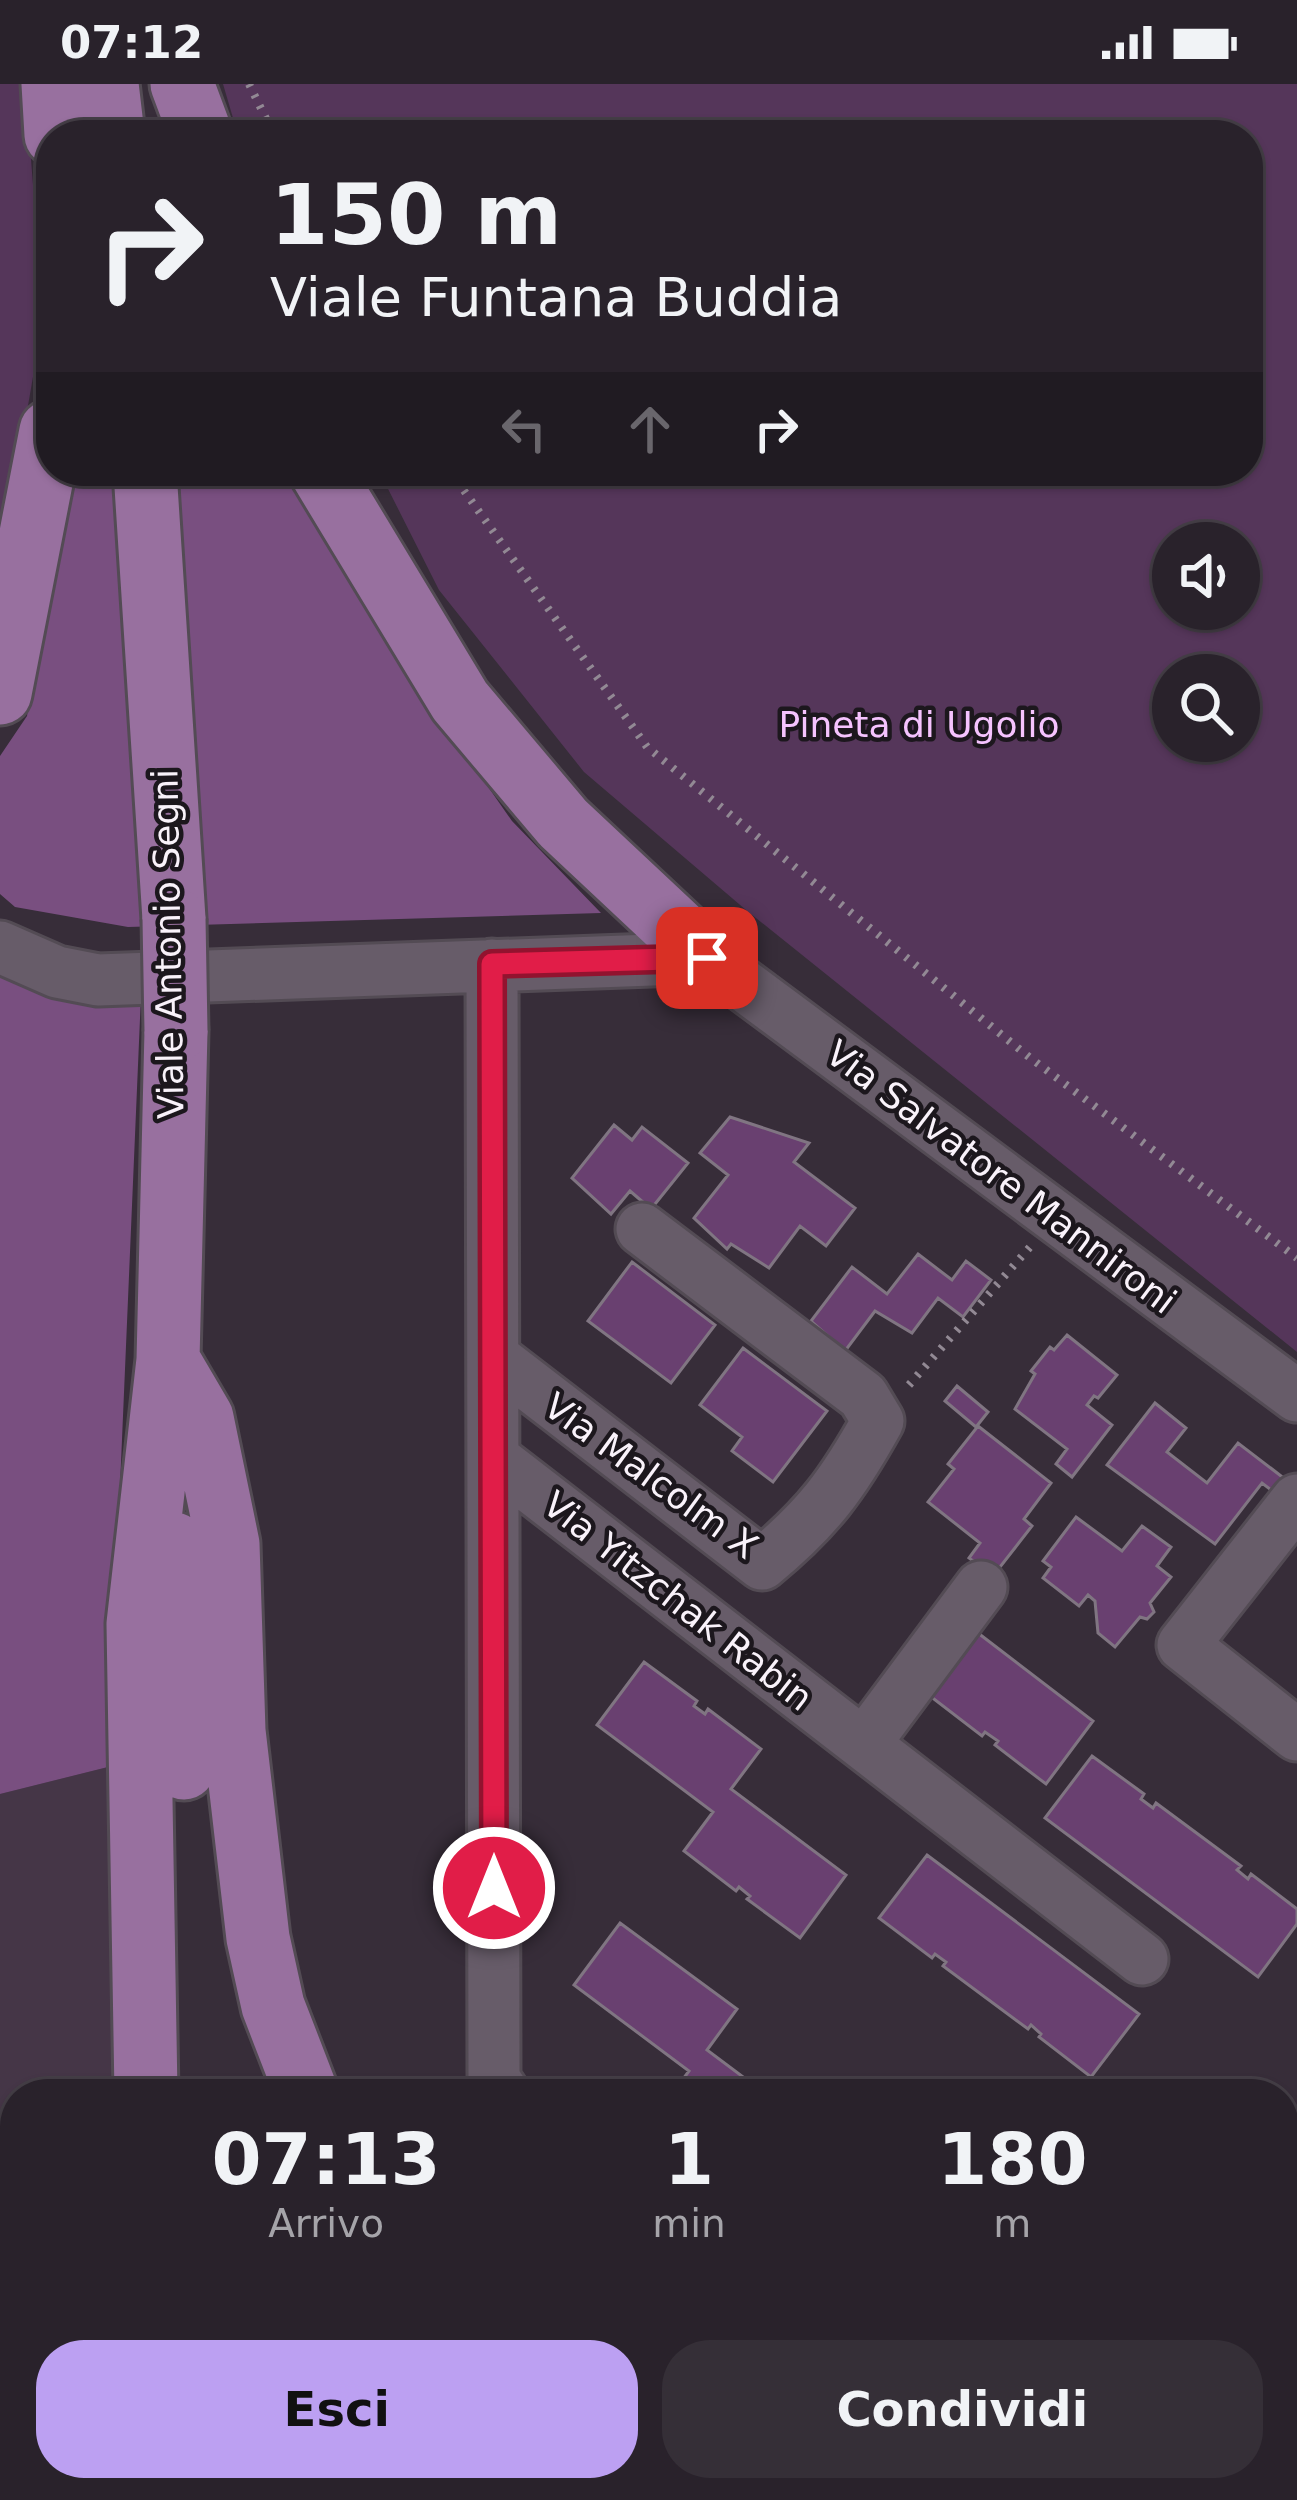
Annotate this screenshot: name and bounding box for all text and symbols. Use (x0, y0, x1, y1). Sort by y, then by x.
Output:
text: 07:12 (60, 16, 203, 69)
text: 150 m (270, 166, 562, 264)
icon: right (72, 168, 228, 324)
text: Viale Funtana Buddia (270, 266, 842, 329)
icon: left (491, 396, 557, 462)
icon: ahead (617, 396, 683, 462)
icon: right (743, 396, 809, 462)
map controls (1152, 522, 1260, 762)
button: sound (1152, 522, 1260, 630)
button: search (1152, 654, 1260, 762)
park label: Pineta di Ugolio (778, 704, 1060, 745)
street label: Viale Antonio Segni (144, 769, 192, 1119)
pin (656, 907, 758, 1009)
icon: arrive (674, 925, 740, 991)
street label: Via Salvatore Mannironi (818, 1032, 1184, 1322)
street label: Via Malcolm X (536, 1385, 766, 1567)
street label: Via Yitzchak Rabin (535, 1483, 821, 1719)
position arrow (431, 1825, 557, 1951)
text: 07:13 (211, 2117, 441, 2201)
text: 1 (664, 2117, 714, 2201)
text: 180 (937, 2117, 1087, 2201)
text: Arrivo (268, 2201, 384, 2246)
text: min (652, 2201, 726, 2246)
text: m (993, 2201, 1031, 2246)
button: Esci (36, 2340, 638, 2478)
button: Condividi (662, 2340, 1263, 2478)

